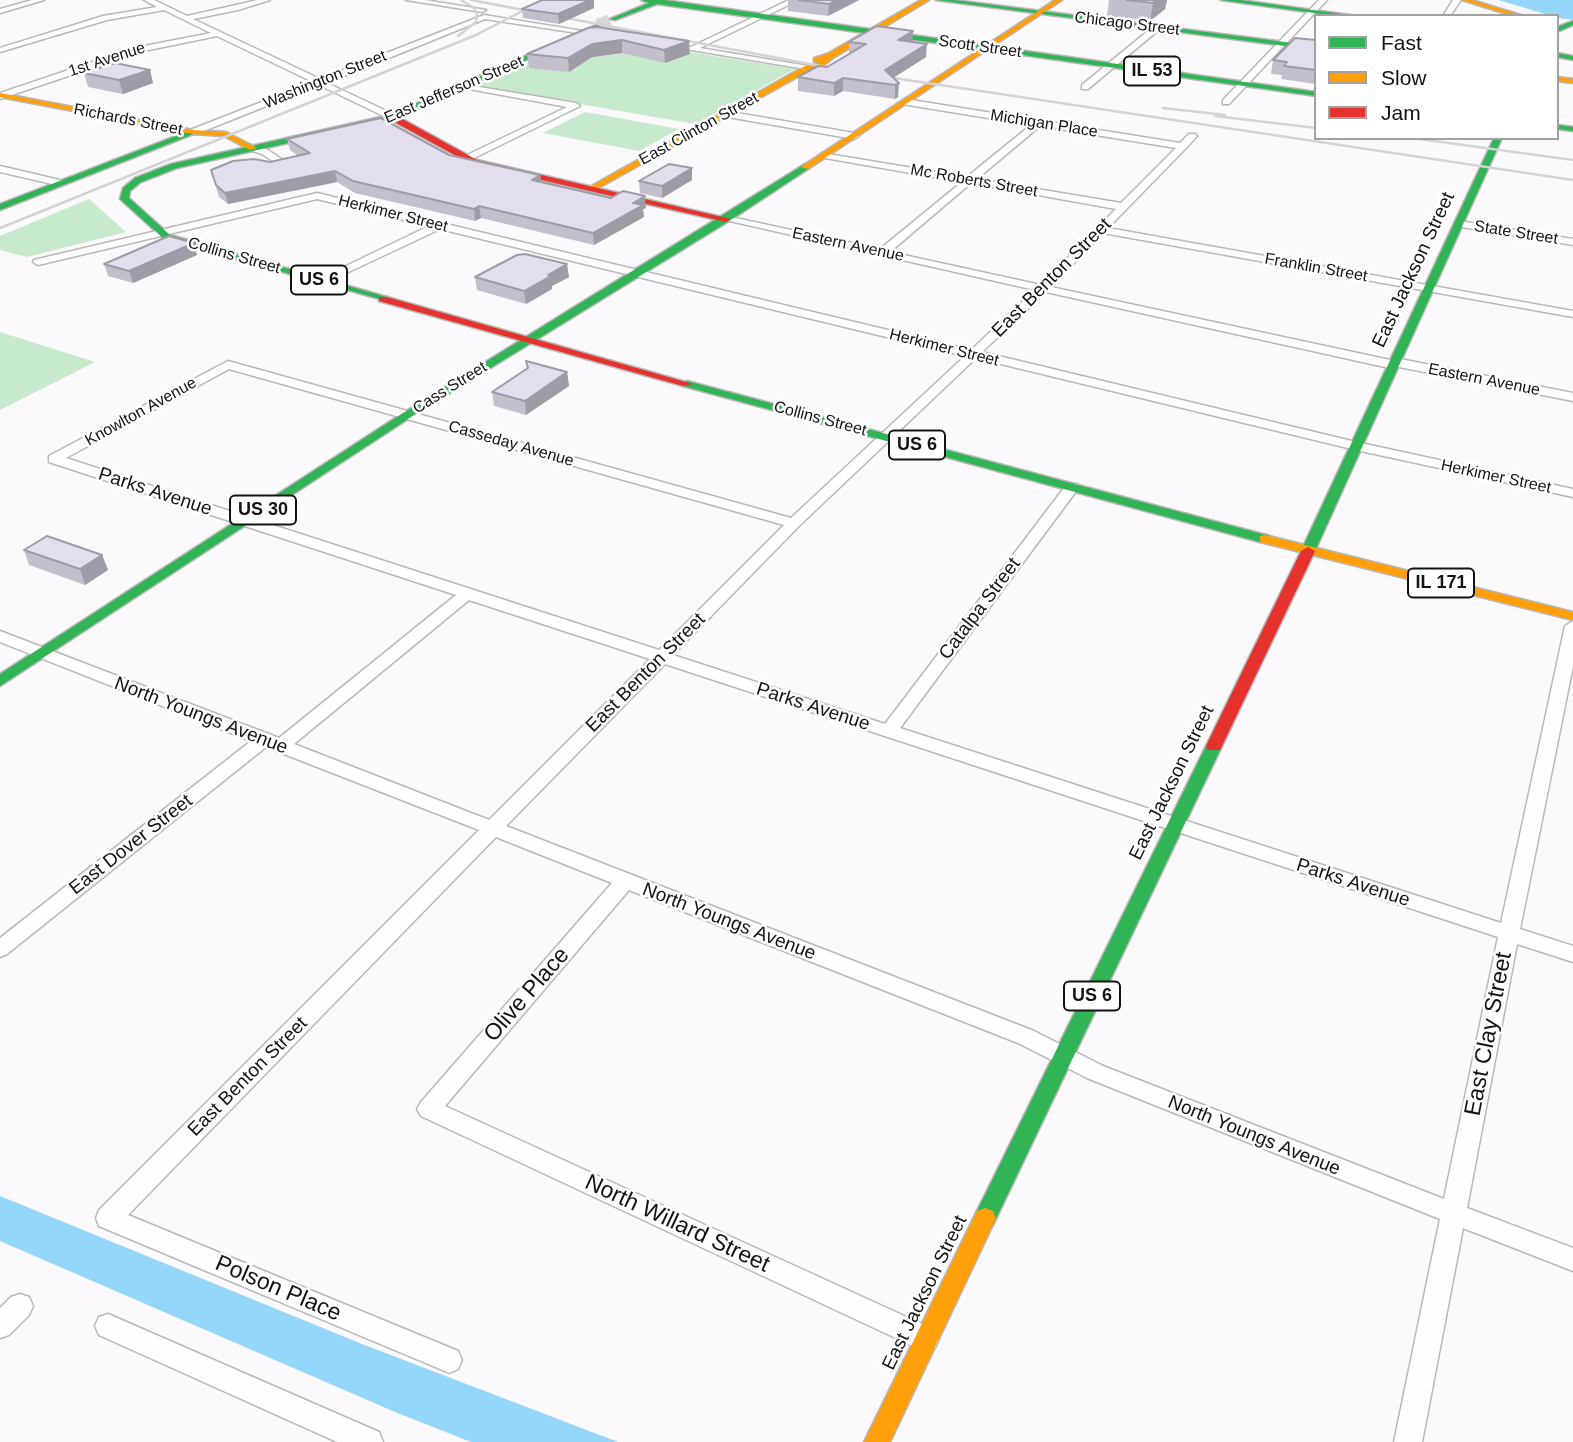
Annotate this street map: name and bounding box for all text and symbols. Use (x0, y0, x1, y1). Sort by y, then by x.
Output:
street label: Chicago Street (1073, 8, 1181, 40)
legend (1314, 14, 1559, 140)
text: Fast (1381, 31, 1422, 54)
street label: Scott Street (937, 32, 1023, 62)
street label: 1st Avenue (66, 39, 148, 81)
street label: Washington Street (261, 47, 389, 113)
street label: East Jefferson Street (382, 52, 526, 128)
road number: IL 53 (1124, 56, 1180, 86)
text: Slow (1381, 66, 1427, 89)
street label: East Clinton Street (636, 88, 762, 170)
street label: Richards Street (72, 100, 184, 140)
text: Jam (1381, 101, 1421, 124)
street label: Michigan Place (989, 106, 1099, 142)
street label: Mc Roberts Street (909, 160, 1039, 202)
street label: East Jackson Street (1368, 189, 1460, 351)
street label: Herkimer Street (336, 191, 450, 237)
street label: East Benton Street (988, 214, 1116, 342)
street label: State Street (1473, 217, 1559, 249)
street label: Eastern Avenue (790, 224, 906, 266)
street label: Collins Street (186, 234, 282, 278)
street label: Franklin Street (1263, 250, 1369, 286)
road number: US 6 (291, 266, 347, 294)
street label: Herkimer Street (887, 325, 1001, 371)
street label: Cass Street (409, 358, 491, 418)
street label: Eastern Avenue (1426, 360, 1542, 400)
street label: Knowlton Avenue (82, 373, 200, 451)
street label: Collins Street (772, 397, 868, 441)
street label: Casseday Avenue (446, 417, 576, 471)
road number: US 6 (889, 430, 945, 460)
street label: Herkimer Street (1439, 456, 1553, 498)
street label: Parks Avenue (95, 463, 215, 521)
road number: US 30 (230, 496, 296, 524)
street label: Catalpa Street (934, 554, 1026, 664)
road number: IL 171 (1408, 568, 1474, 598)
street label: East Benton Street (582, 609, 710, 737)
street label: North Youngs Avenue (111, 672, 291, 760)
street label: Parks Avenue (753, 678, 873, 736)
street label: East Jackson Street (1125, 702, 1219, 864)
street label: East Dover Street (65, 790, 197, 900)
street label: Parks Avenue (1293, 854, 1413, 912)
street label: North Youngs Avenue (639, 878, 819, 966)
street label: Olive Place (478, 942, 576, 1048)
street label: East Clay Street (1460, 950, 1518, 1118)
road number: US 6 (1064, 981, 1120, 1010)
street label: East Benton Street (184, 1013, 312, 1141)
street label: North Youngs Avenue (1165, 1091, 1343, 1181)
street label: North Willard Street (580, 1169, 774, 1279)
street label: East Jackson Street (878, 1212, 972, 1374)
street label: Polson Place (211, 1250, 345, 1328)

